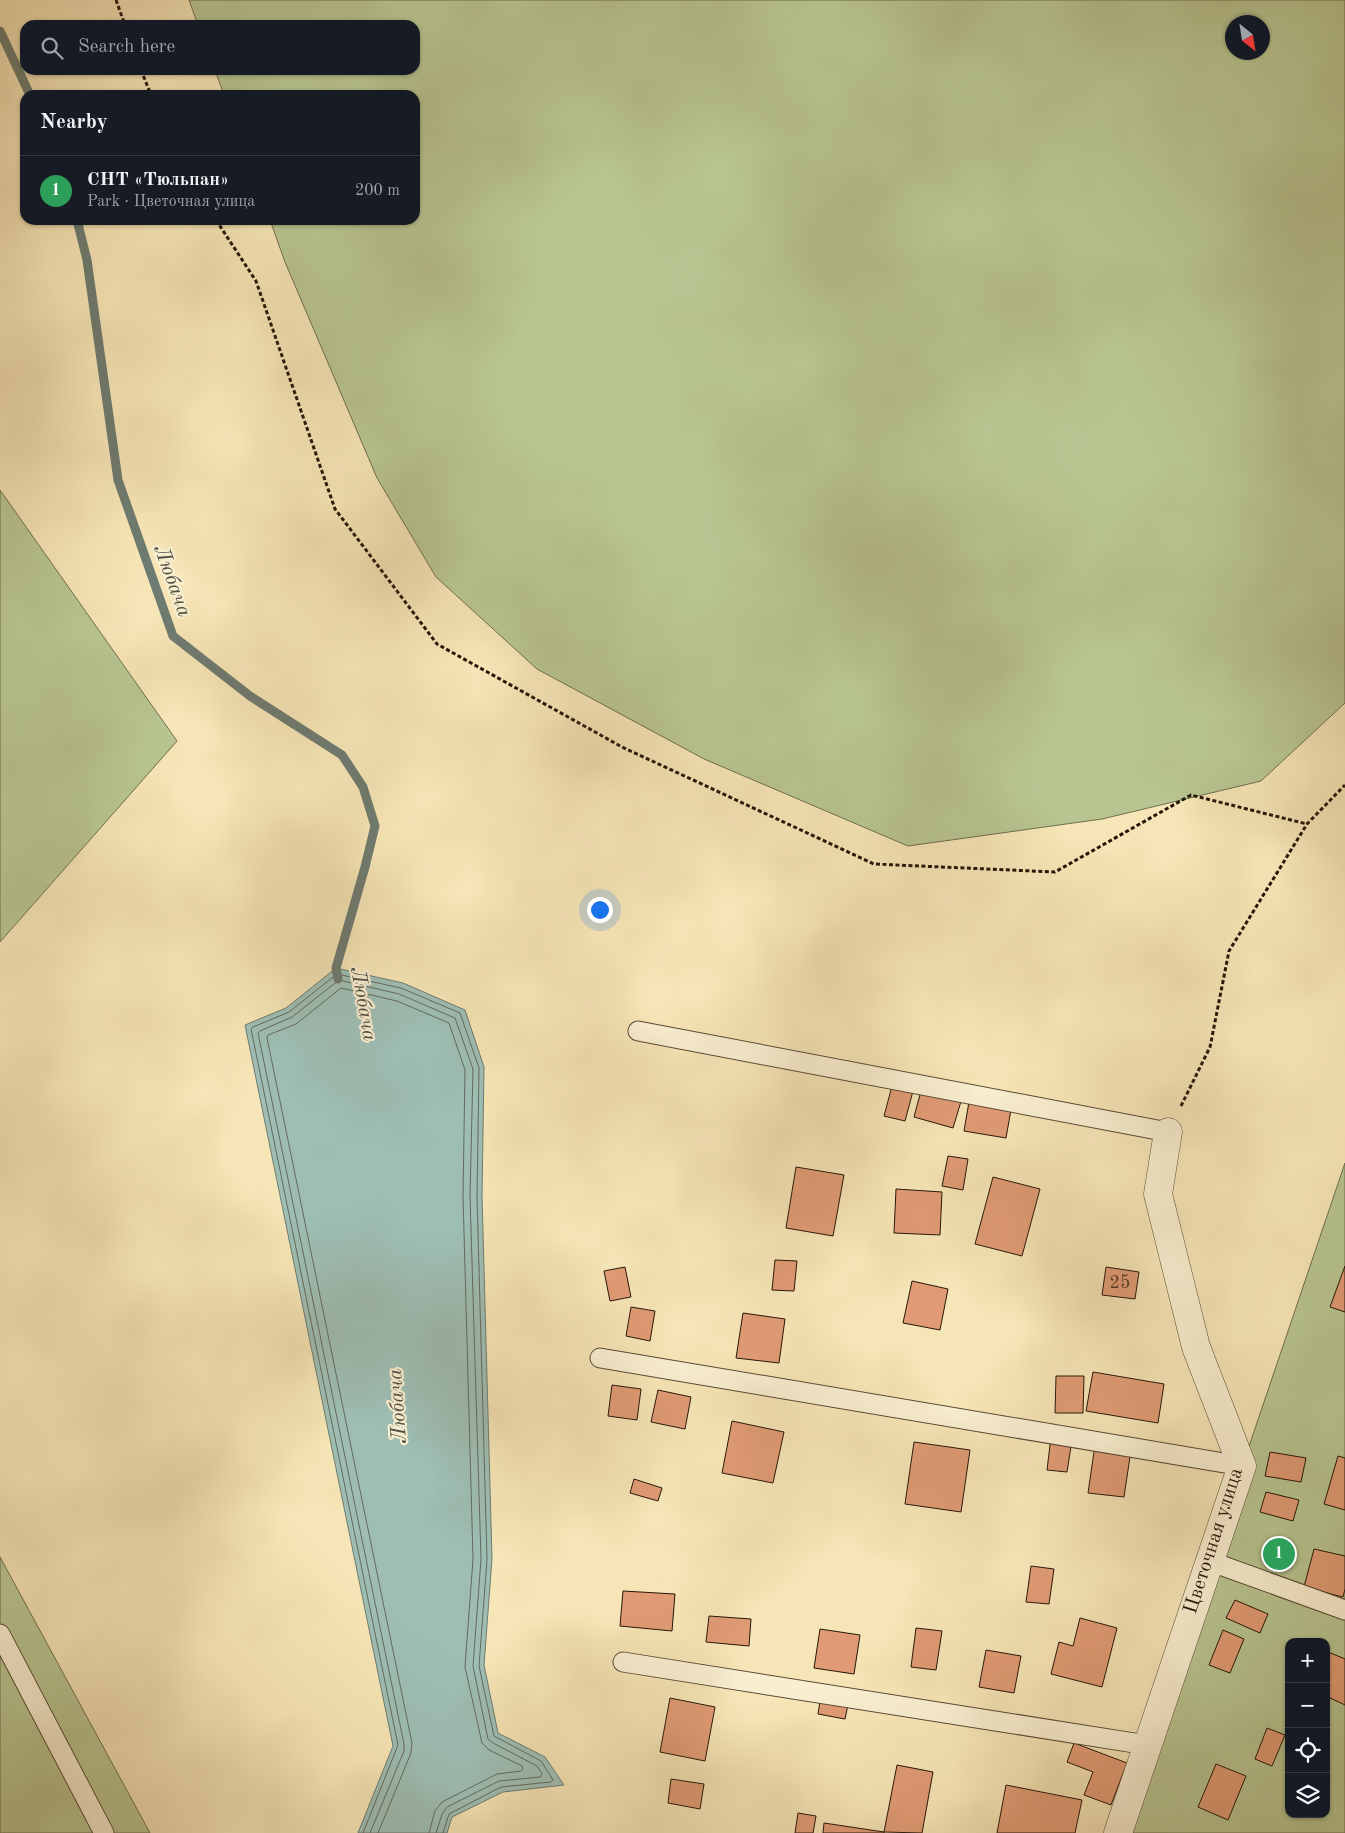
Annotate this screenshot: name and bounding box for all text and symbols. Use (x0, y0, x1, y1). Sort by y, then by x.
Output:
north arrow (1225, 15, 1270, 60)
search box (20, 20, 420, 75)
icon: search (38, 34, 66, 62)
text: Search here (78, 38, 175, 57)
text: Nearby (40, 112, 108, 133)
text: СНТ «Тюльпан» (87, 171, 229, 190)
text: 1 (51, 183, 61, 199)
text: 200 m (355, 183, 400, 199)
text: Park · Цветочная улица (87, 194, 255, 210)
water label: Любача (149, 542, 195, 620)
your location (587, 897, 613, 923)
water label: Любача (346, 965, 380, 1043)
house number: 25 (1110, 1274, 1130, 1292)
water label: Любача (385, 1368, 411, 1444)
street label: Цветочная улица (1181, 1465, 1247, 1616)
pin: 1 (1263, 1535, 1295, 1573)
map controls (1285, 1638, 1330, 1818)
button: + (1285, 1638, 1330, 1683)
button: − (1285, 1683, 1330, 1728)
button: locate (1285, 1728, 1330, 1773)
button: layers (1285, 1773, 1330, 1818)

